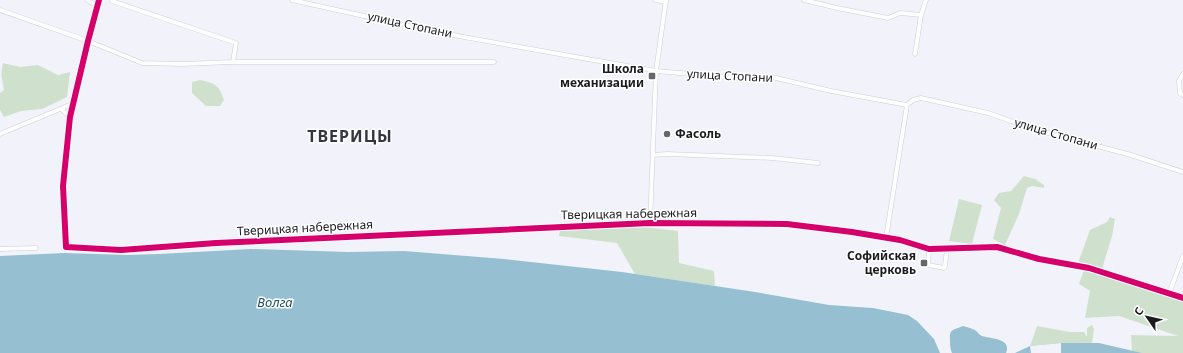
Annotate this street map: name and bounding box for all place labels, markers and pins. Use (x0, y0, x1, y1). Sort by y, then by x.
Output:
place label: Школа механизации (560, 60, 644, 91)
marker: Школа механизации (647, 71, 657, 81)
place label: Фасоль (675, 125, 721, 142)
marker: Фасоль (662, 129, 672, 139)
place label: Софийская церковь (847, 247, 916, 278)
marker: Софийская церковь (919, 258, 929, 268)

